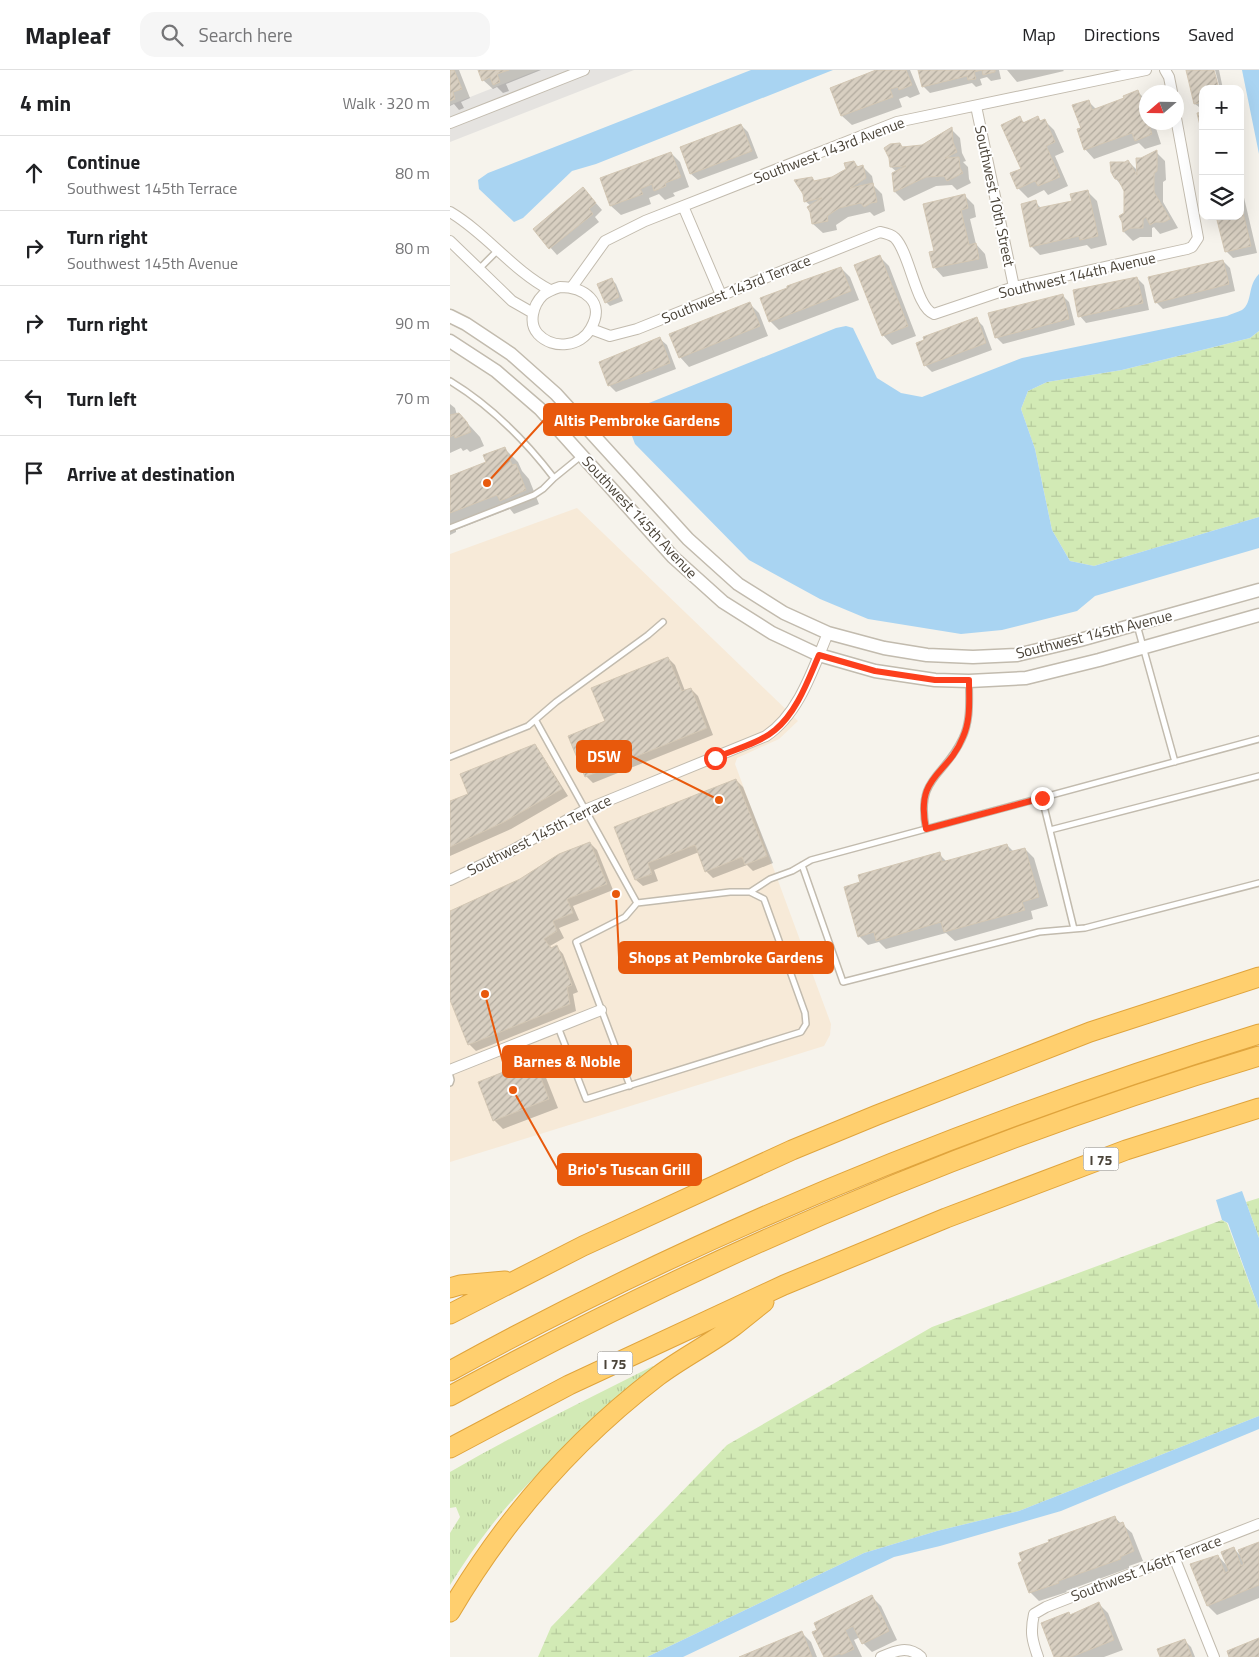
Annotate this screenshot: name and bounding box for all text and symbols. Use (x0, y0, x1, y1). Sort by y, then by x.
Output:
search box (140, 12, 490, 57)
text: Mapleaf (25, 17, 110, 53)
text: Search here (198, 20, 293, 49)
icon: search (158, 21, 186, 49)
text: Map (1022, 21, 1056, 48)
text: Directions (1084, 21, 1160, 48)
text: Saved (1188, 21, 1234, 48)
north arrow (1139, 85, 1184, 130)
map controls (1199, 85, 1244, 220)
button: + (1199, 85, 1244, 130)
text: 4 min (20, 87, 71, 119)
text: Walk · 320 m (342, 91, 430, 115)
street label: Southwest 143rd Avenue (750, 111, 908, 189)
street label: Southwest 10th Street (969, 123, 1021, 269)
button: − (1199, 130, 1244, 175)
text: Continue (67, 147, 140, 176)
icon: ahead (20, 159, 48, 187)
text: 80 m (395, 161, 430, 185)
button: layers (1199, 175, 1244, 220)
text: Southwest 145th Terrace (67, 176, 237, 200)
text: Turn right (67, 222, 148, 251)
icon: right (20, 234, 48, 262)
text: 80 m (395, 236, 430, 260)
street label: Southwest 144th Avenue (996, 246, 1158, 304)
street label: Southwest 143rd Terrace (658, 249, 814, 329)
text: Southwest 145th Avenue (67, 251, 238, 275)
icon: right (20, 309, 48, 337)
text: Turn right (67, 309, 148, 338)
text: 90 m (395, 311, 430, 335)
icon: left (20, 384, 48, 412)
text: Turn left (67, 384, 137, 413)
text: 70 m (395, 386, 430, 410)
callout: Altis Pembroke Gardens (544, 404, 731, 435)
text: Altis Pembroke Gardens (554, 408, 720, 432)
street label: Southwest 145th Avenue (577, 450, 703, 584)
icon: arrive (20, 459, 48, 487)
text: Arrive at destination (67, 459, 235, 488)
street label: Southwest 145th Avenue (1013, 603, 1175, 665)
callout: DSW (577, 741, 631, 772)
text: DSW (587, 744, 621, 768)
route start (704, 747, 727, 770)
route end (1031, 787, 1054, 810)
street label: Southwest 145th Terrace (463, 789, 615, 881)
callout: Shops at Pembroke Gardens (619, 942, 833, 973)
text: Shops at Pembroke Gardens (629, 945, 823, 969)
callout: Barnes & Noble (503, 1046, 631, 1077)
text: Barnes & Noble (513, 1049, 621, 1073)
road number: I 75 (1084, 1148, 1118, 1170)
callout: Brio's Tuscan Grill (558, 1154, 701, 1185)
text: Brio's Tuscan Grill (567, 1157, 691, 1181)
road number: I 75 (598, 1352, 632, 1375)
street label: Southwest 146th Terrace (1067, 1529, 1225, 1607)

